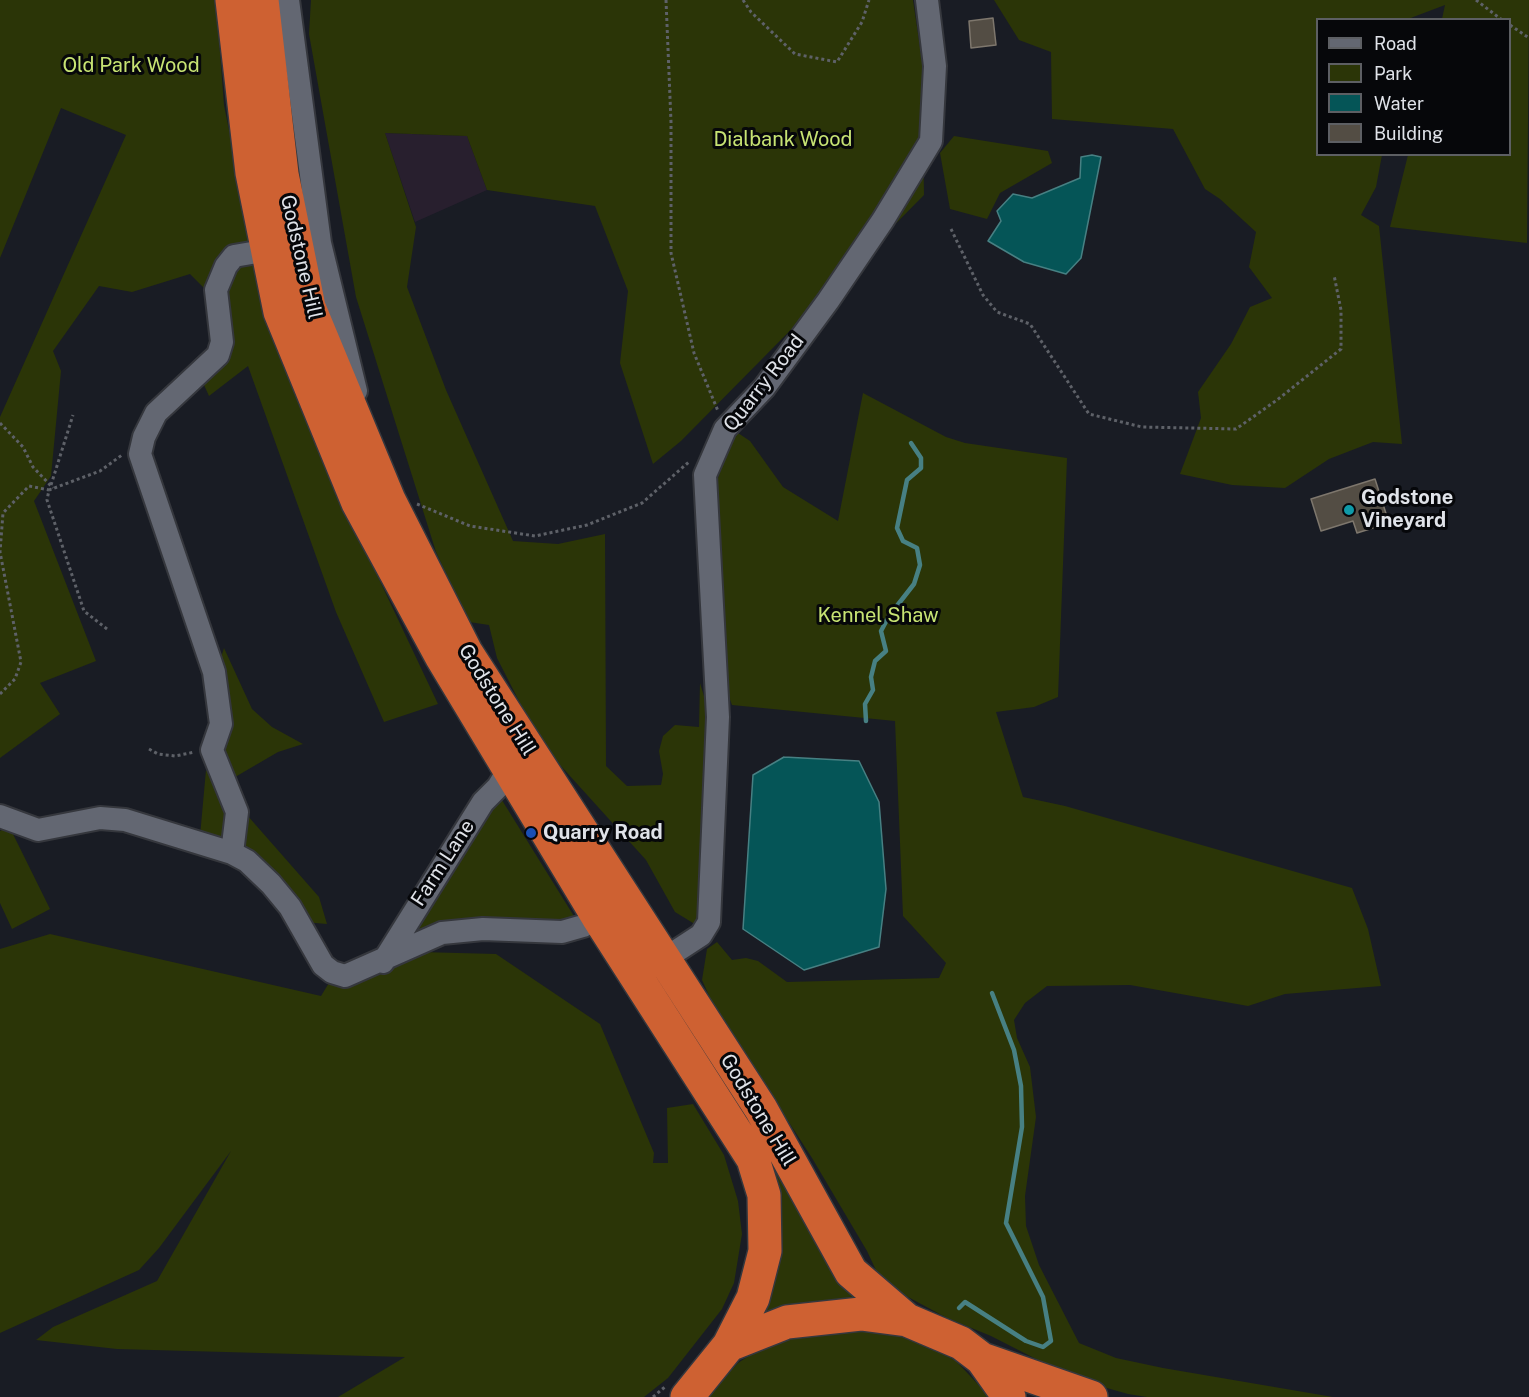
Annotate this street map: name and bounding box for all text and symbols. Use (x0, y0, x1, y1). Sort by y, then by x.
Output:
legend (1316, 18, 1511, 156)
text: Road (1374, 33, 1417, 54)
park label: Old Park Wood (62, 54, 200, 78)
text: Park (1374, 63, 1412, 84)
text: Water (1374, 93, 1424, 114)
text: Building (1374, 123, 1443, 144)
park label: Dialbank Wood (713, 128, 853, 152)
street label: Godstone Hill (275, 193, 327, 321)
street label: Quarry Road (719, 330, 809, 436)
place label: Godstone Vineyard (1361, 486, 1453, 533)
marker: Godstone Vineyard (1342, 503, 1356, 517)
park label: Kennel Shaw (818, 604, 938, 628)
street label: Godstone Hill (453, 640, 541, 760)
street label: Farm Lane (406, 815, 480, 911)
place label: Quarry Road (543, 821, 663, 845)
marker: Quarry Road (524, 826, 538, 840)
street label: Godstone Hill (715, 1050, 801, 1170)

